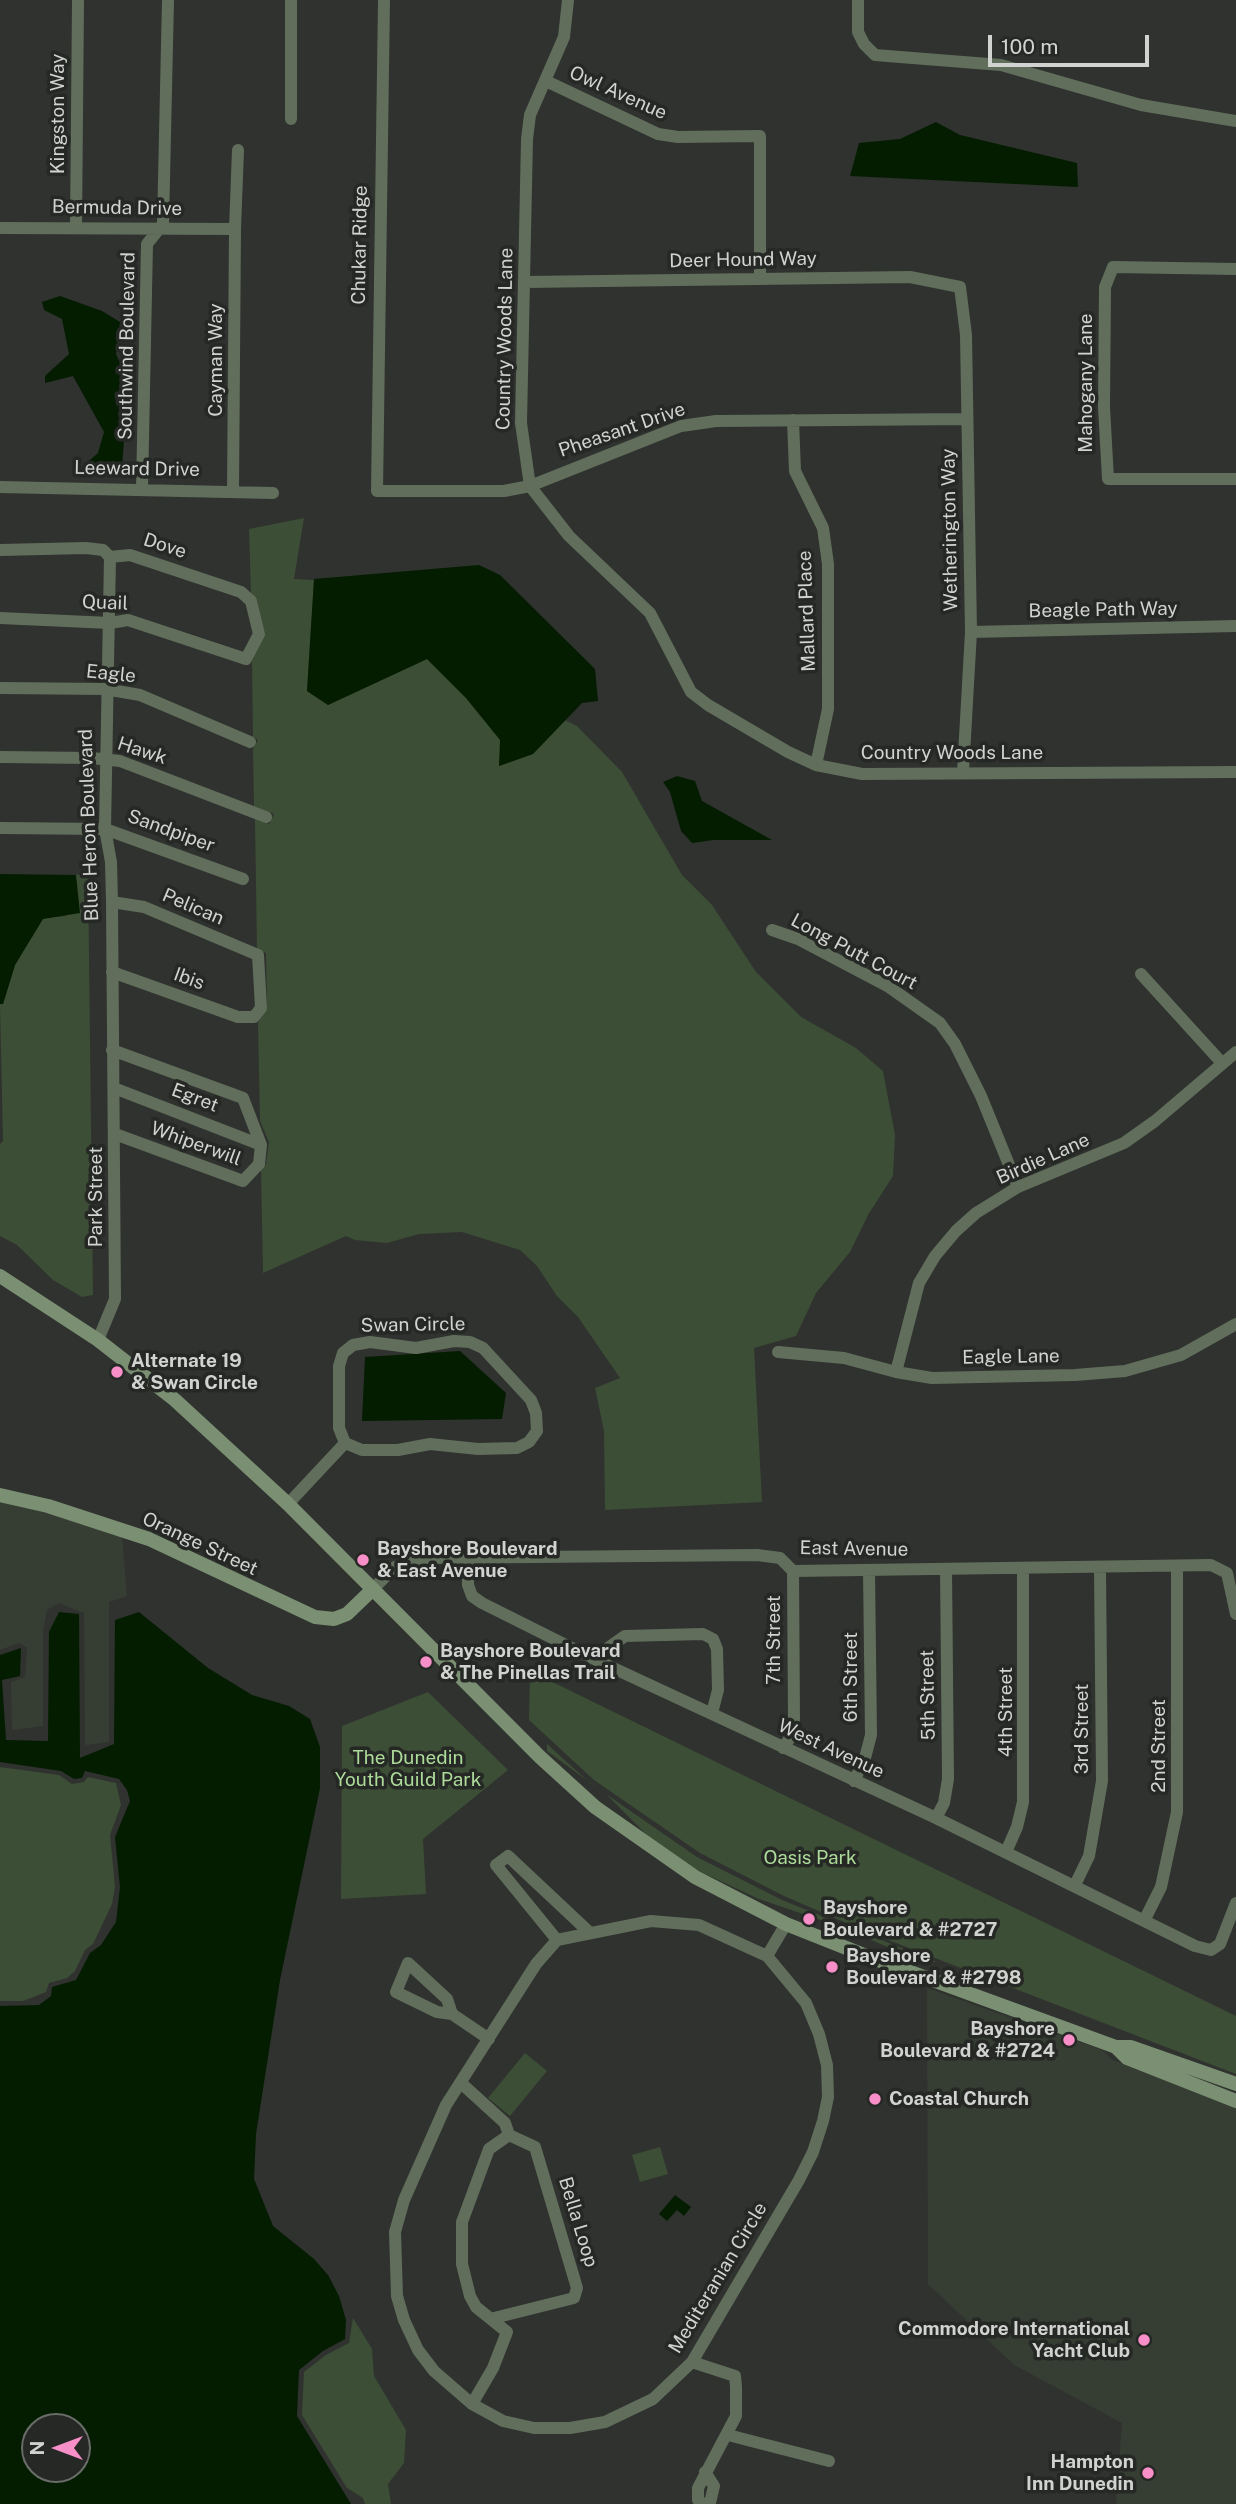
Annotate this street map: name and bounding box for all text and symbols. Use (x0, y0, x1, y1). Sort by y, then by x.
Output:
scale bar (991, 21, 1152, 65)
text: 100 m (1001, 34, 1058, 59)
street label: Kingston Way (47, 54, 69, 174)
street label: Owl Avenue (566, 61, 670, 125)
street label: Chukar Ridge (348, 185, 372, 305)
street label: Bermuda Drive (52, 195, 182, 221)
street label: Deer Hound Way (669, 247, 817, 273)
street label: Country Woods Lane (492, 248, 518, 430)
street label: Southwind Boulevard (114, 252, 140, 440)
street label: Cayman Way (205, 303, 227, 417)
street label: Mahogany Lane (1075, 313, 1097, 453)
street label: Pheasant Drive (556, 398, 688, 462)
street label: Wetherington Way (937, 448, 963, 612)
street label: Leeward Drive (74, 457, 200, 481)
street label: Dove (141, 528, 189, 564)
street label: Mallard Place (793, 550, 821, 672)
street label: Quail (81, 591, 129, 615)
street label: Beagle Path Way (1028, 597, 1178, 623)
street label: Eagle (85, 660, 137, 688)
street label: Blue Heron Boulevard (74, 728, 104, 922)
street label: Hawk (115, 732, 169, 770)
street label: Country Woods Lane (861, 742, 1043, 764)
street label: Sandpiper (124, 805, 218, 857)
street label: Pelican (159, 884, 227, 930)
street label: Long Putt Court (787, 909, 921, 995)
street label: Ibis (171, 963, 207, 995)
street label: Egret (168, 1079, 222, 1117)
street label: Whiperwill (148, 1117, 244, 1171)
street label: Birdie Lane (993, 1128, 1093, 1190)
street label: Park Street (85, 1147, 107, 1247)
street label: Swan Circle (360, 1313, 466, 1337)
street label: Eagle Lane (962, 1345, 1060, 1369)
place label: Alternate 19 & Swan Circle (131, 1350, 258, 1394)
marker: Alternate 19 & Swan Circle (109, 1364, 125, 1380)
street label: Orange Street (139, 1507, 261, 1581)
street label: East Avenue (799, 1537, 909, 1561)
place label: Bayshore Boulevard & East Avenue (377, 1538, 557, 1582)
marker: Bayshore Boulevard & East Avenue (355, 1552, 371, 1568)
street label: 7th Street (763, 1595, 785, 1685)
street label: 6th Street (840, 1632, 862, 1722)
place label: Bayshore Boulevard & The Pinellas Trail (440, 1640, 620, 1684)
street label: 5th Street (916, 1649, 940, 1741)
marker: Bayshore Boulevard & The Pinellas Trail (418, 1654, 434, 1670)
street label: 4th Street (995, 1667, 1017, 1757)
street label: 3rd Street (1071, 1684, 1093, 1774)
street label: 2nd Street (1148, 1699, 1170, 1793)
street label: West Avenue (774, 1714, 888, 1784)
park label: The Dunedin Youth Guild Park (335, 1747, 481, 1791)
park label: Oasis Park (763, 1847, 857, 1869)
place label: Bayshore Boulevard & #2727 (823, 1897, 998, 1941)
marker: Bayshore Boulevard & #2727 (801, 1911, 817, 1927)
place label: Bayshore Boulevard & #2798 (846, 1945, 1022, 1989)
marker: Bayshore Boulevard & #2798 (824, 1959, 840, 1975)
place label: Bayshore Boulevard & #2724 (880, 2018, 1055, 2062)
marker: Bayshore Boulevard & #2724 (1061, 2032, 1077, 2048)
place label: Coastal Church (889, 2088, 1029, 2110)
marker: Coastal Church (867, 2091, 883, 2107)
street label: Bella Loop (553, 2174, 603, 2270)
street label: Mediteranian Circle (664, 2198, 772, 2358)
place label: Commodore International Yacht Club (898, 2318, 1130, 2362)
marker: Commodore International Yacht Club (1136, 2332, 1152, 2348)
north arrow (21, 2413, 91, 2483)
text: N (26, 2441, 48, 2455)
place label: Hampton Inn Dunedin (1026, 2451, 1134, 2495)
marker: Hampton Inn Dunedin (1140, 2465, 1156, 2481)

